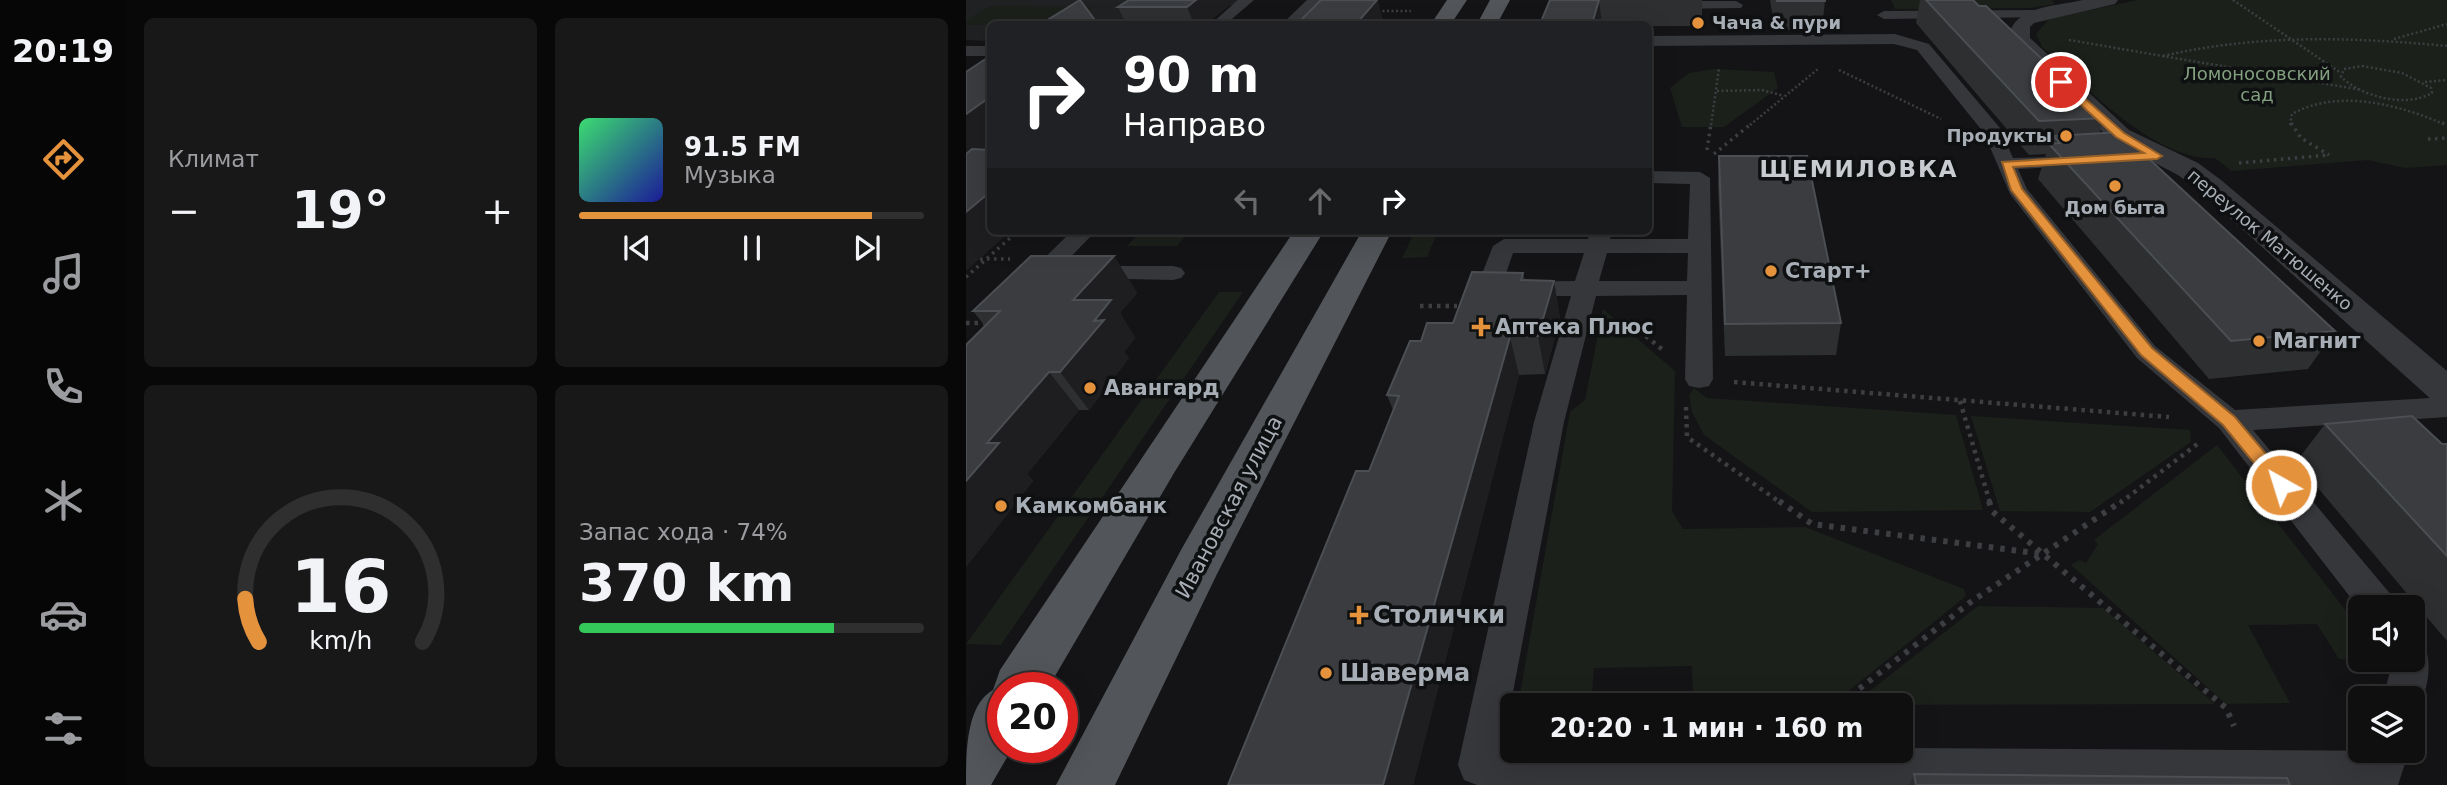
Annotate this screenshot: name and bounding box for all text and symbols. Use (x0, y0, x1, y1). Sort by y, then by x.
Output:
place label: Чача & пури (1712, 12, 1841, 33)
marker: Чача & пури (1690, 15, 1706, 31)
text: 20:19 (12, 32, 114, 70)
text: 90 m (1123, 47, 1259, 104)
icon: right (1008, 49, 1099, 140)
pin (2031, 52, 2091, 112)
icon: arrive (2042, 63, 2080, 101)
park label: Ломоносовский сад (2183, 63, 2331, 105)
text: Направо (1123, 106, 1266, 144)
place label: Продукты (1946, 125, 2052, 146)
marker: Продукты (2058, 128, 2074, 144)
text: 91.5 FM (684, 132, 801, 162)
icon: directions (39, 135, 88, 184)
text: Климат (168, 146, 259, 172)
district label: ЩЕМИЛОВКА (1759, 156, 1959, 182)
text: Музыка (684, 162, 776, 188)
street label: переулок Матюшенко (2184, 165, 2357, 315)
marker: Дом быта (2107, 178, 2123, 194)
text: 19° (291, 180, 390, 240)
icon: left (1228, 182, 1266, 220)
icon: ahead (1301, 182, 1339, 220)
icon: right (1374, 182, 1412, 220)
text: − (168, 189, 200, 233)
text: + (481, 189, 513, 233)
place label: Дом быта (2065, 197, 2165, 218)
icon: previous (618, 229, 656, 267)
icon: pause (733, 229, 771, 267)
icon: next (848, 229, 886, 267)
icon: music (39, 249, 88, 298)
place label: Старт+ (1785, 259, 1872, 283)
marker: Старт+ (1763, 263, 1779, 279)
place label: Аптека Плюс (1495, 315, 1654, 339)
marker: Аптека Плюс (1473, 319, 1489, 335)
place label: Магнит (2273, 329, 2361, 353)
marker: Магнит (2251, 333, 2267, 349)
icon: phone (39, 362, 88, 411)
place label: Авангард (1104, 376, 1219, 400)
marker: Авангард (1082, 380, 1098, 396)
street label: Ивановская улица (1171, 412, 1287, 602)
position arrow (2244, 448, 2318, 522)
icon: climate (39, 476, 88, 525)
place label: Камкомбанк (1015, 494, 1167, 518)
marker: Камкомбанк (993, 498, 1009, 514)
text: Запас хода · 74% (579, 519, 788, 545)
text: 16 (290, 544, 391, 629)
text: 370 km (579, 553, 794, 613)
icon: car (39, 590, 88, 639)
map controls (2348, 595, 2425, 763)
button: sound (2348, 595, 2425, 672)
place label: Столички (1373, 601, 1505, 629)
marker: Столички (1351, 607, 1367, 623)
text: km/h (309, 626, 372, 655)
place label: Шаверма (1340, 659, 1470, 687)
marker: Шаверма (1318, 665, 1334, 681)
speed limit sign: 20 (987, 672, 1078, 763)
button: layers (2348, 686, 2425, 763)
icon: filters (39, 704, 88, 753)
text: 20:20 · 1 мин · 160 m (1550, 713, 1863, 743)

